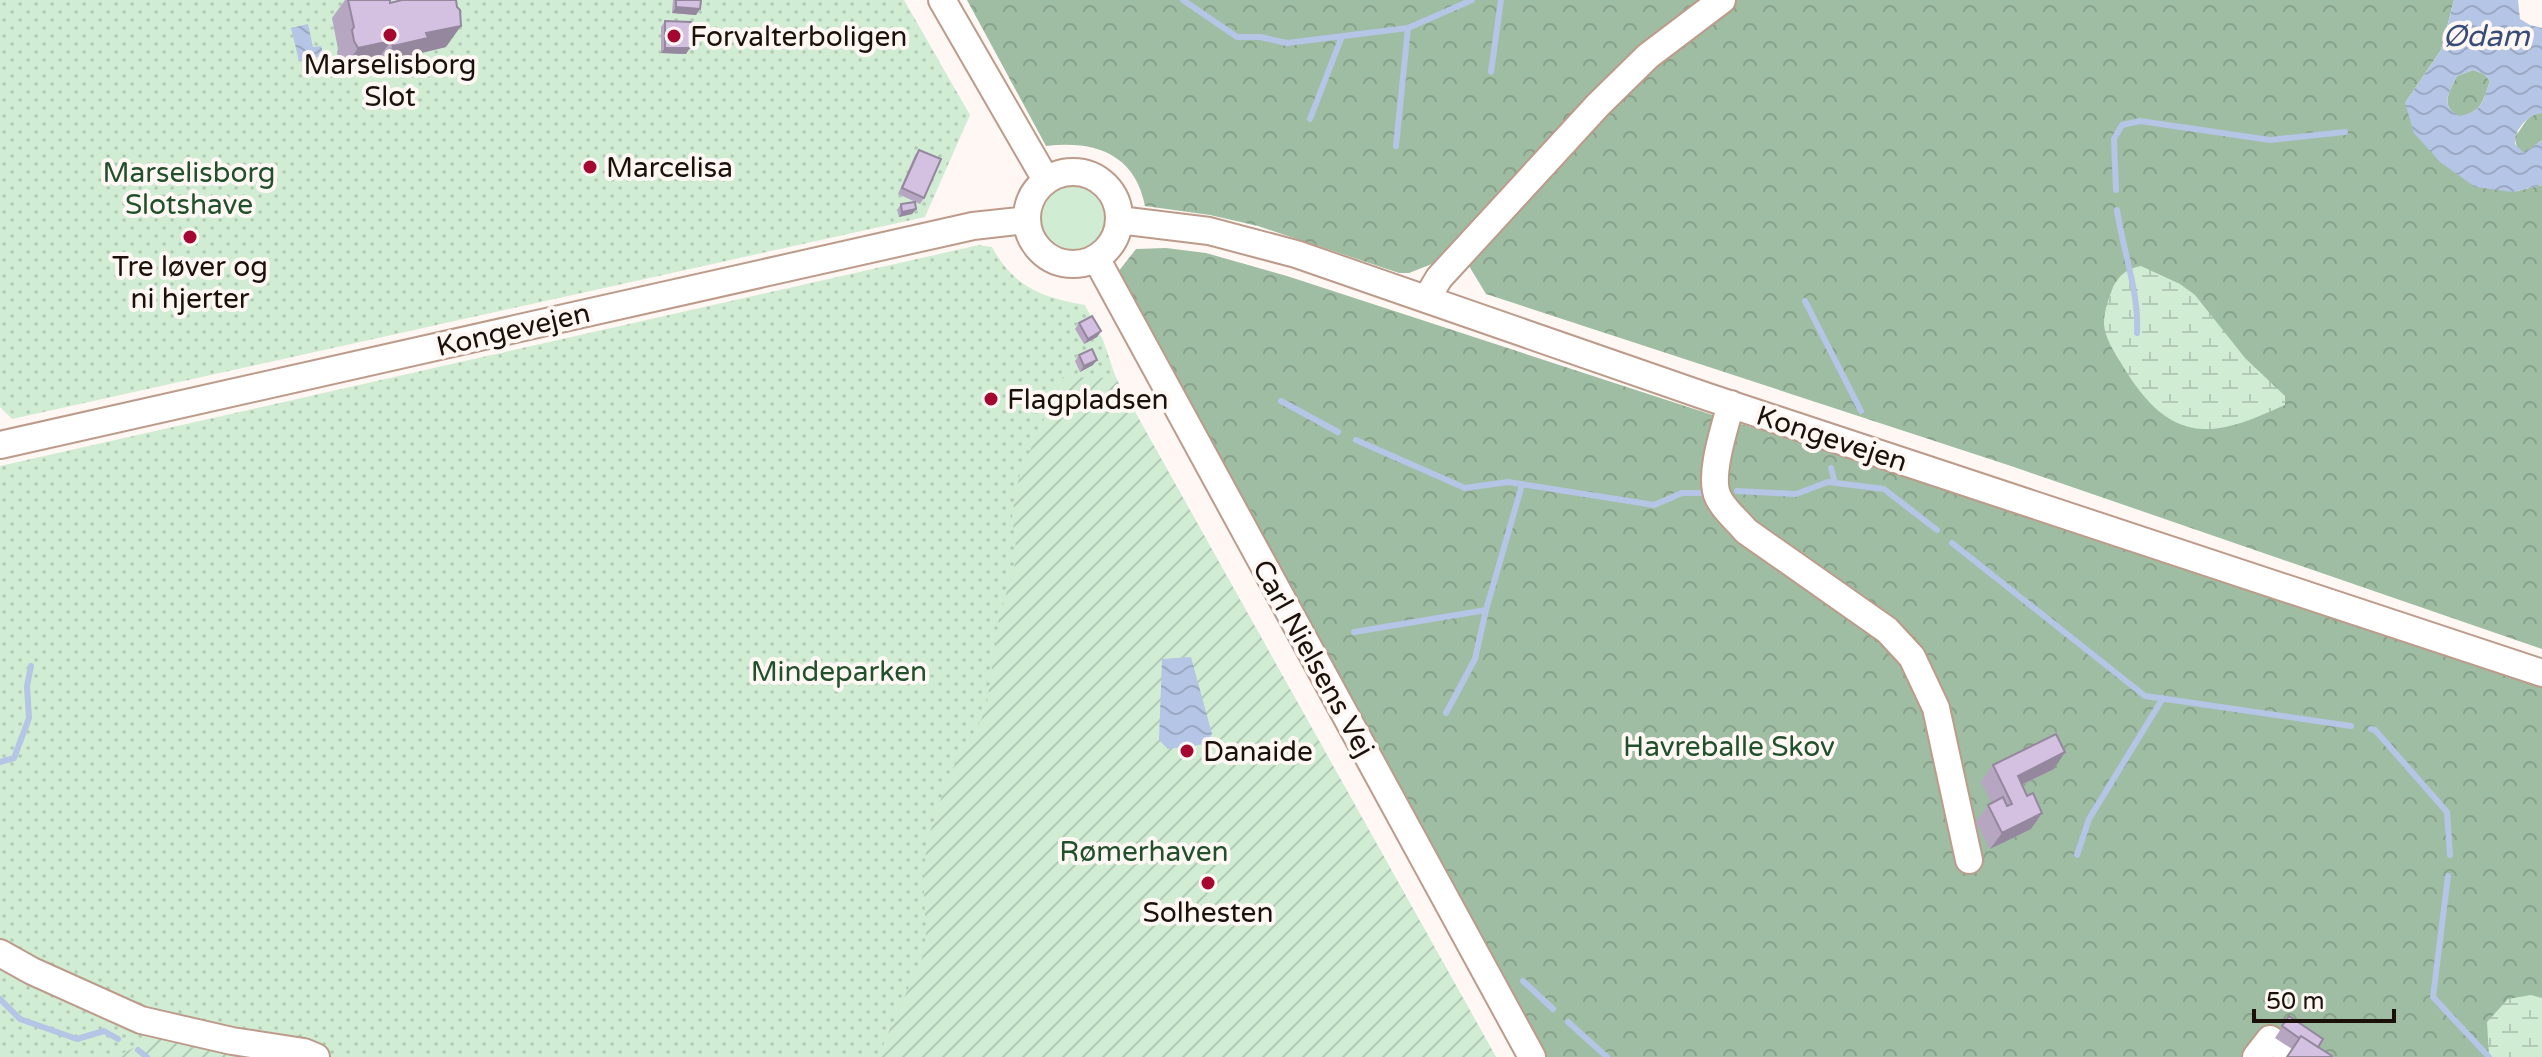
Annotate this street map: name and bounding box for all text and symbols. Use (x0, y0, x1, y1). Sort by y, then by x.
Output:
water label: Ødam (2442, 18, 2531, 55)
place label: Forvalterboligen (690, 20, 907, 54)
marker: Marselisborg Slot (381, 26, 399, 44)
marker: Forvalterboligen (665, 27, 683, 45)
place label: Marselisborg Slot (304, 48, 476, 114)
place label: Marcelisa (606, 151, 733, 185)
park label: Marselisborg Slotshave (103, 156, 275, 222)
marker: Marcelisa (581, 158, 599, 176)
marker: Tre løver og ni hjerter (181, 228, 199, 246)
place label: Tre løver og ni hjerter (112, 250, 268, 316)
street label: Kongevejen (433, 296, 593, 364)
place label: Flagpladsen (1007, 383, 1169, 417)
marker: Flagpladsen (982, 390, 1000, 408)
street label: Kongevejen (1752, 399, 1911, 479)
street label: Carl Nielsens Vej (1245, 554, 1381, 763)
park label: Mindeparken (751, 655, 927, 689)
park label: Havreballe Skov (1623, 730, 1835, 764)
place label: Danaide (1203, 735, 1313, 769)
marker: Danaide (1178, 742, 1196, 760)
park label: Rømerhaven (1059, 835, 1229, 869)
marker: Solhesten (1199, 874, 1217, 892)
place label: Solhesten (1143, 896, 1273, 930)
scale bar (2254, 973, 2394, 1023)
text: 50 m (2266, 987, 2324, 1016)

